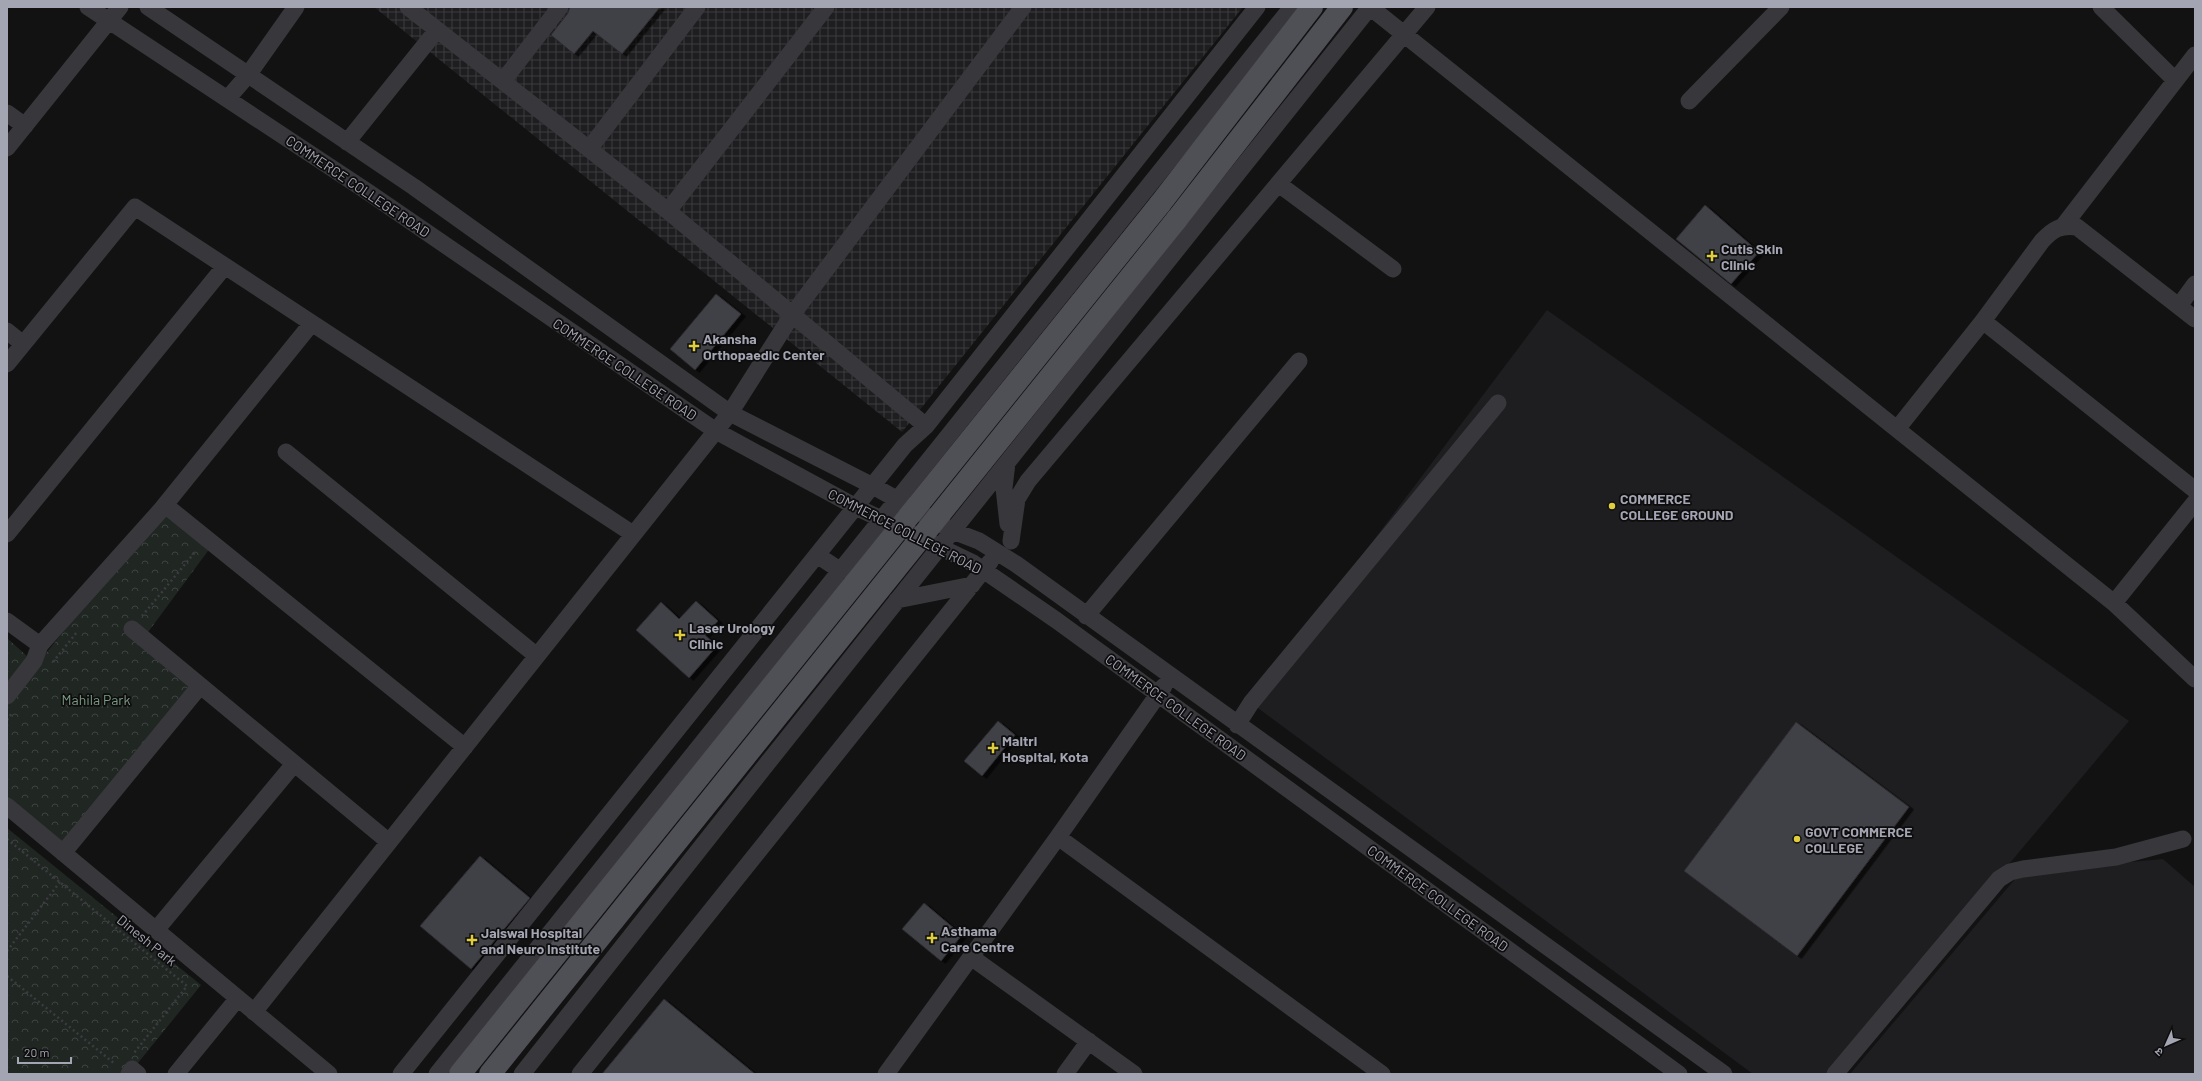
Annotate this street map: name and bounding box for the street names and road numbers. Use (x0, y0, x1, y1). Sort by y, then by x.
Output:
street label: COMMERCE COLLEGE ROAD (283, 131, 433, 241)
street label: COMMERCE COLLEGE ROAD (550, 314, 700, 424)
street label: COMMERCE COLLEGE ROAD (825, 485, 985, 577)
street label: COMMERCE COLLEGE ROAD (1102, 650, 1250, 764)
street label: COMMERCE COLLEGE ROAD (1364, 841, 1512, 955)
street label: Dinesh Park (114, 911, 180, 969)

